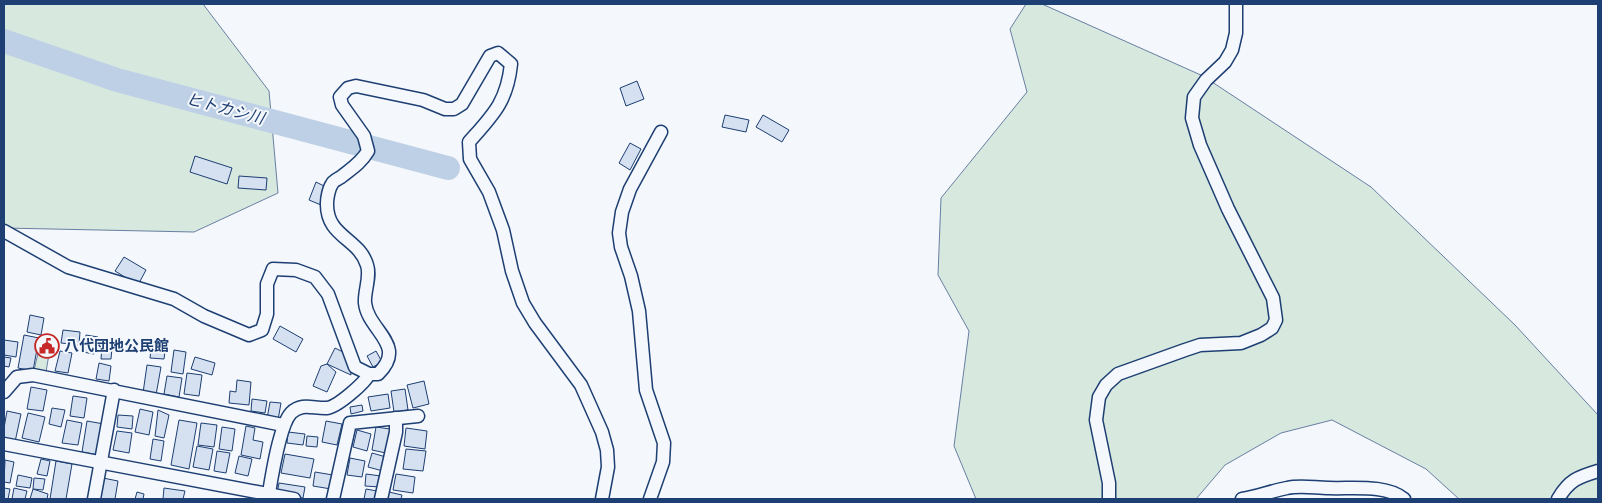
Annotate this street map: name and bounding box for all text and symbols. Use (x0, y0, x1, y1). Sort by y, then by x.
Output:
water label: ヒトカシ川 (184, 89, 268, 130)
public building icon: 八代団地公民館 (34, 333, 60, 359)
place label: 八代団地公民館 (64, 337, 169, 355)

